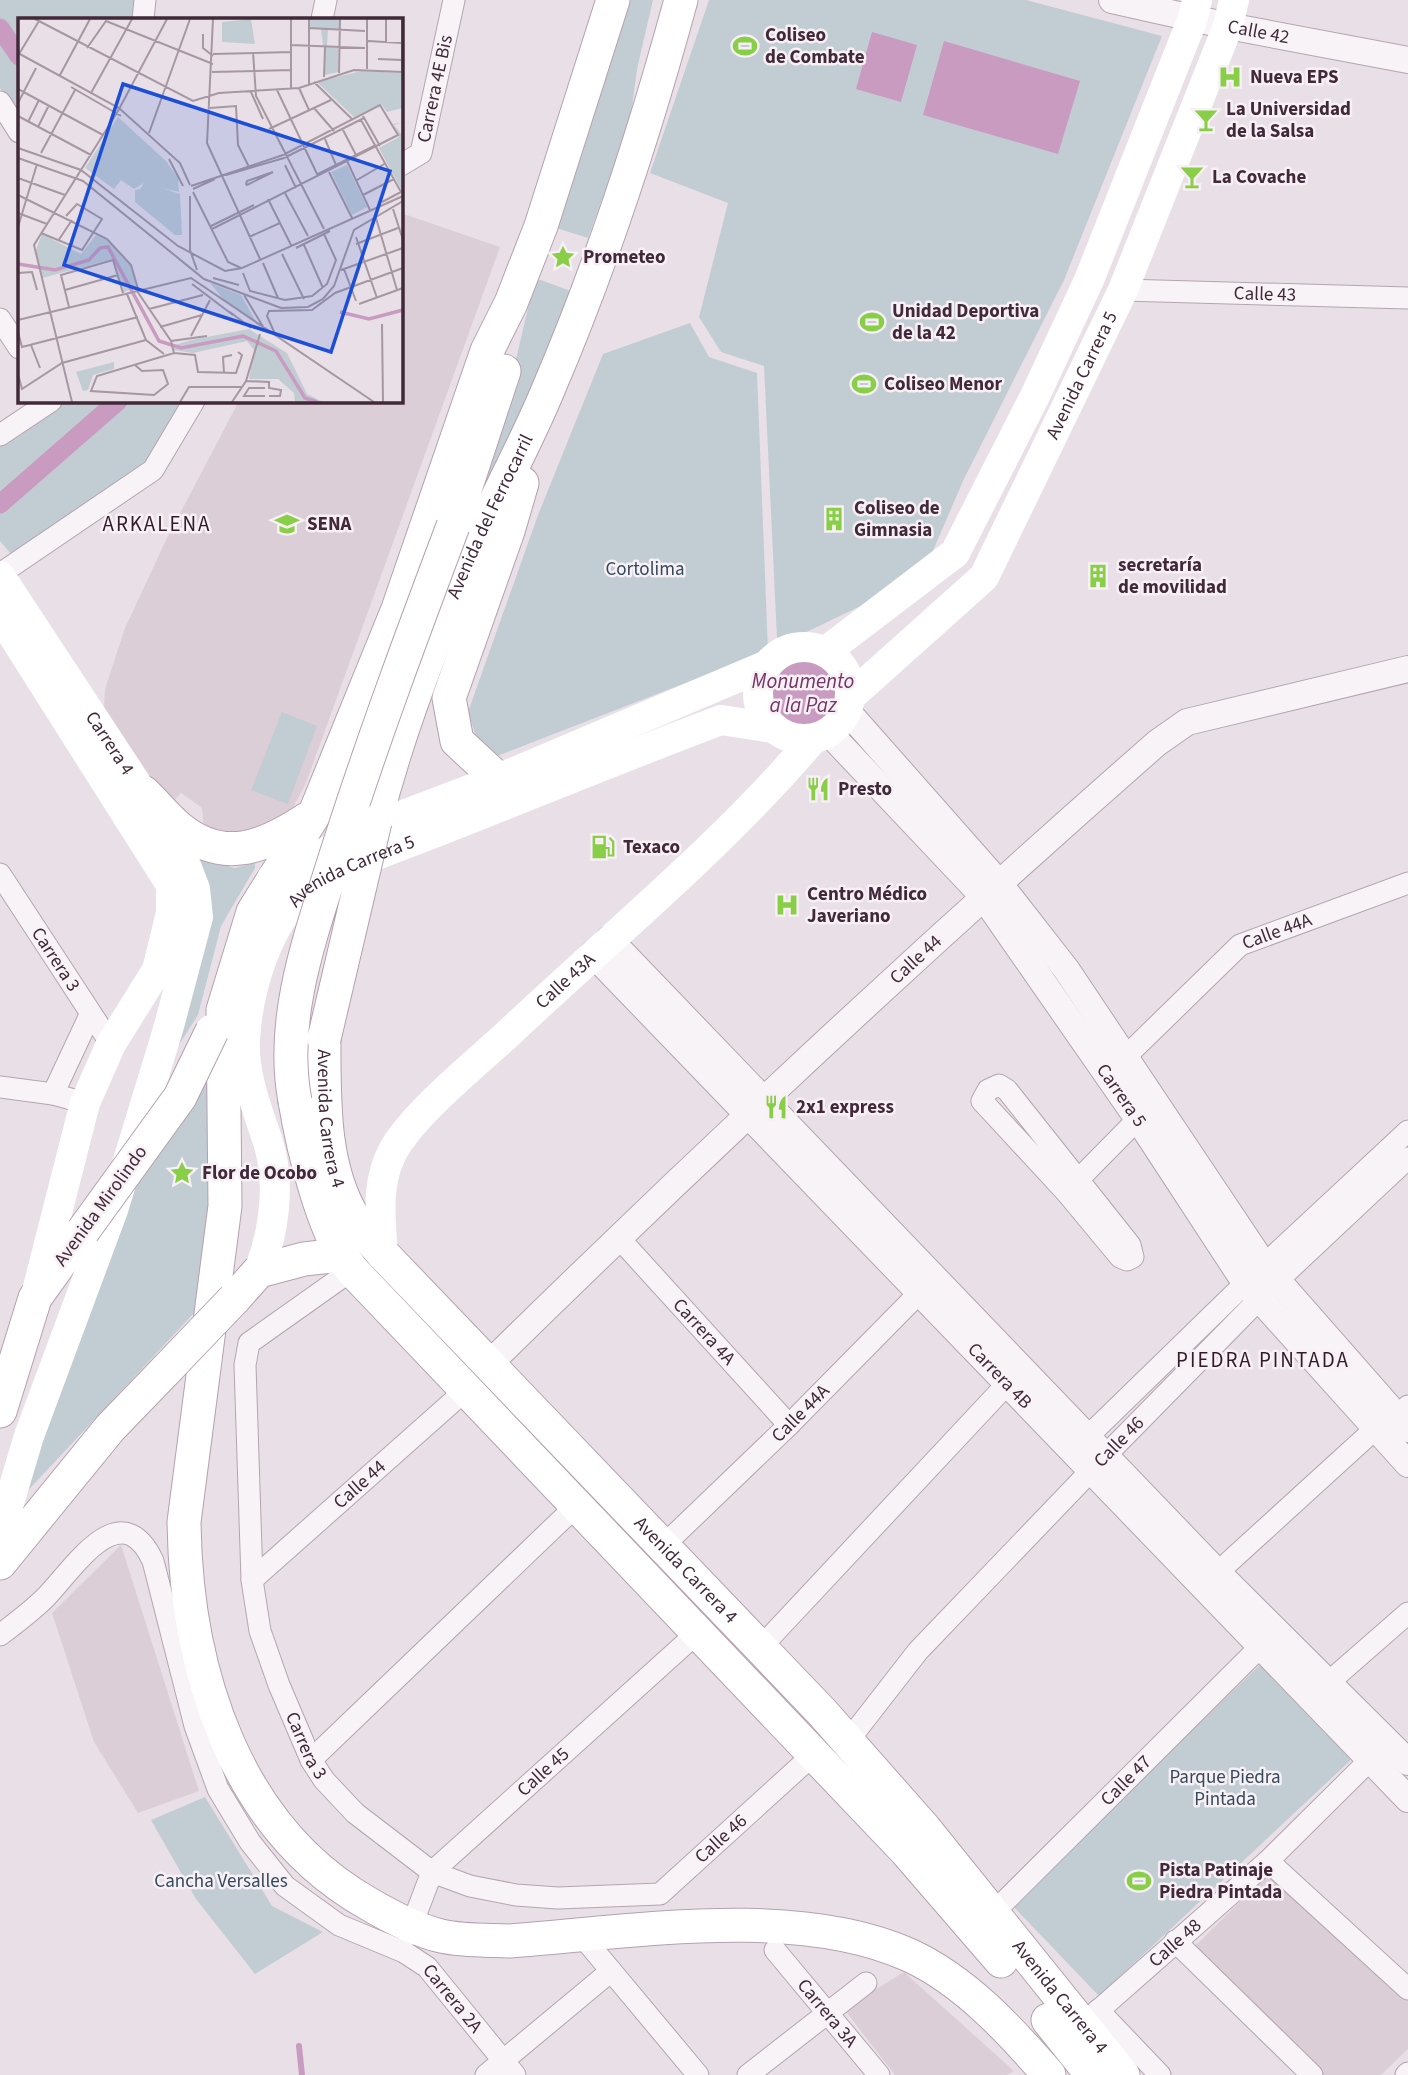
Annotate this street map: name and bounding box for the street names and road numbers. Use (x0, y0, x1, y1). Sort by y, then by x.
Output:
street label: Calle 42 (1225, 13, 1292, 51)
street label: Carrera 4E Bis (410, 32, 460, 145)
street label: Calle 43 (1233, 280, 1296, 308)
street label: Avenida Carrera 5 (1039, 307, 1124, 444)
street label: Avenida del Ferrocarril (440, 429, 540, 603)
street label: Carrera 4 (79, 706, 141, 781)
street label: Avenida Carrera 5 (281, 828, 419, 913)
street label: Calle 44A (1238, 906, 1316, 957)
street label: Carrera 3 (25, 922, 87, 997)
street label: Calle 44 (884, 928, 948, 990)
street label: Calle 43A (529, 946, 602, 1015)
street label: Avenida Carrera 4 (310, 1049, 352, 1191)
street label: Carrera 5 (1090, 1058, 1153, 1132)
street label: Avenida Mirolindo (48, 1140, 154, 1272)
street label: Carrera 4A (666, 1292, 742, 1372)
street label: Carrera 4B (961, 1337, 1038, 1415)
street label: Calle 44A (765, 1378, 836, 1449)
street label: Calle 46 (1087, 1410, 1150, 1474)
street label: Calle 44 (327, 1454, 392, 1515)
street label: Avenida Carrera 4 (628, 1510, 744, 1630)
street label: Carrera 3 (279, 1708, 334, 1785)
street label: Calle 45 (511, 1741, 575, 1803)
street label: Calle 47 (1094, 1749, 1157, 1812)
street label: Calle 46 (689, 1808, 753, 1870)
street label: Calle 48 (1143, 1912, 1207, 1974)
street label: Avenida Carrera 4 (1006, 1934, 1114, 2060)
street label: Carrera 2A (416, 1958, 489, 2039)
street label: Carrera 3A (791, 1973, 865, 2054)

